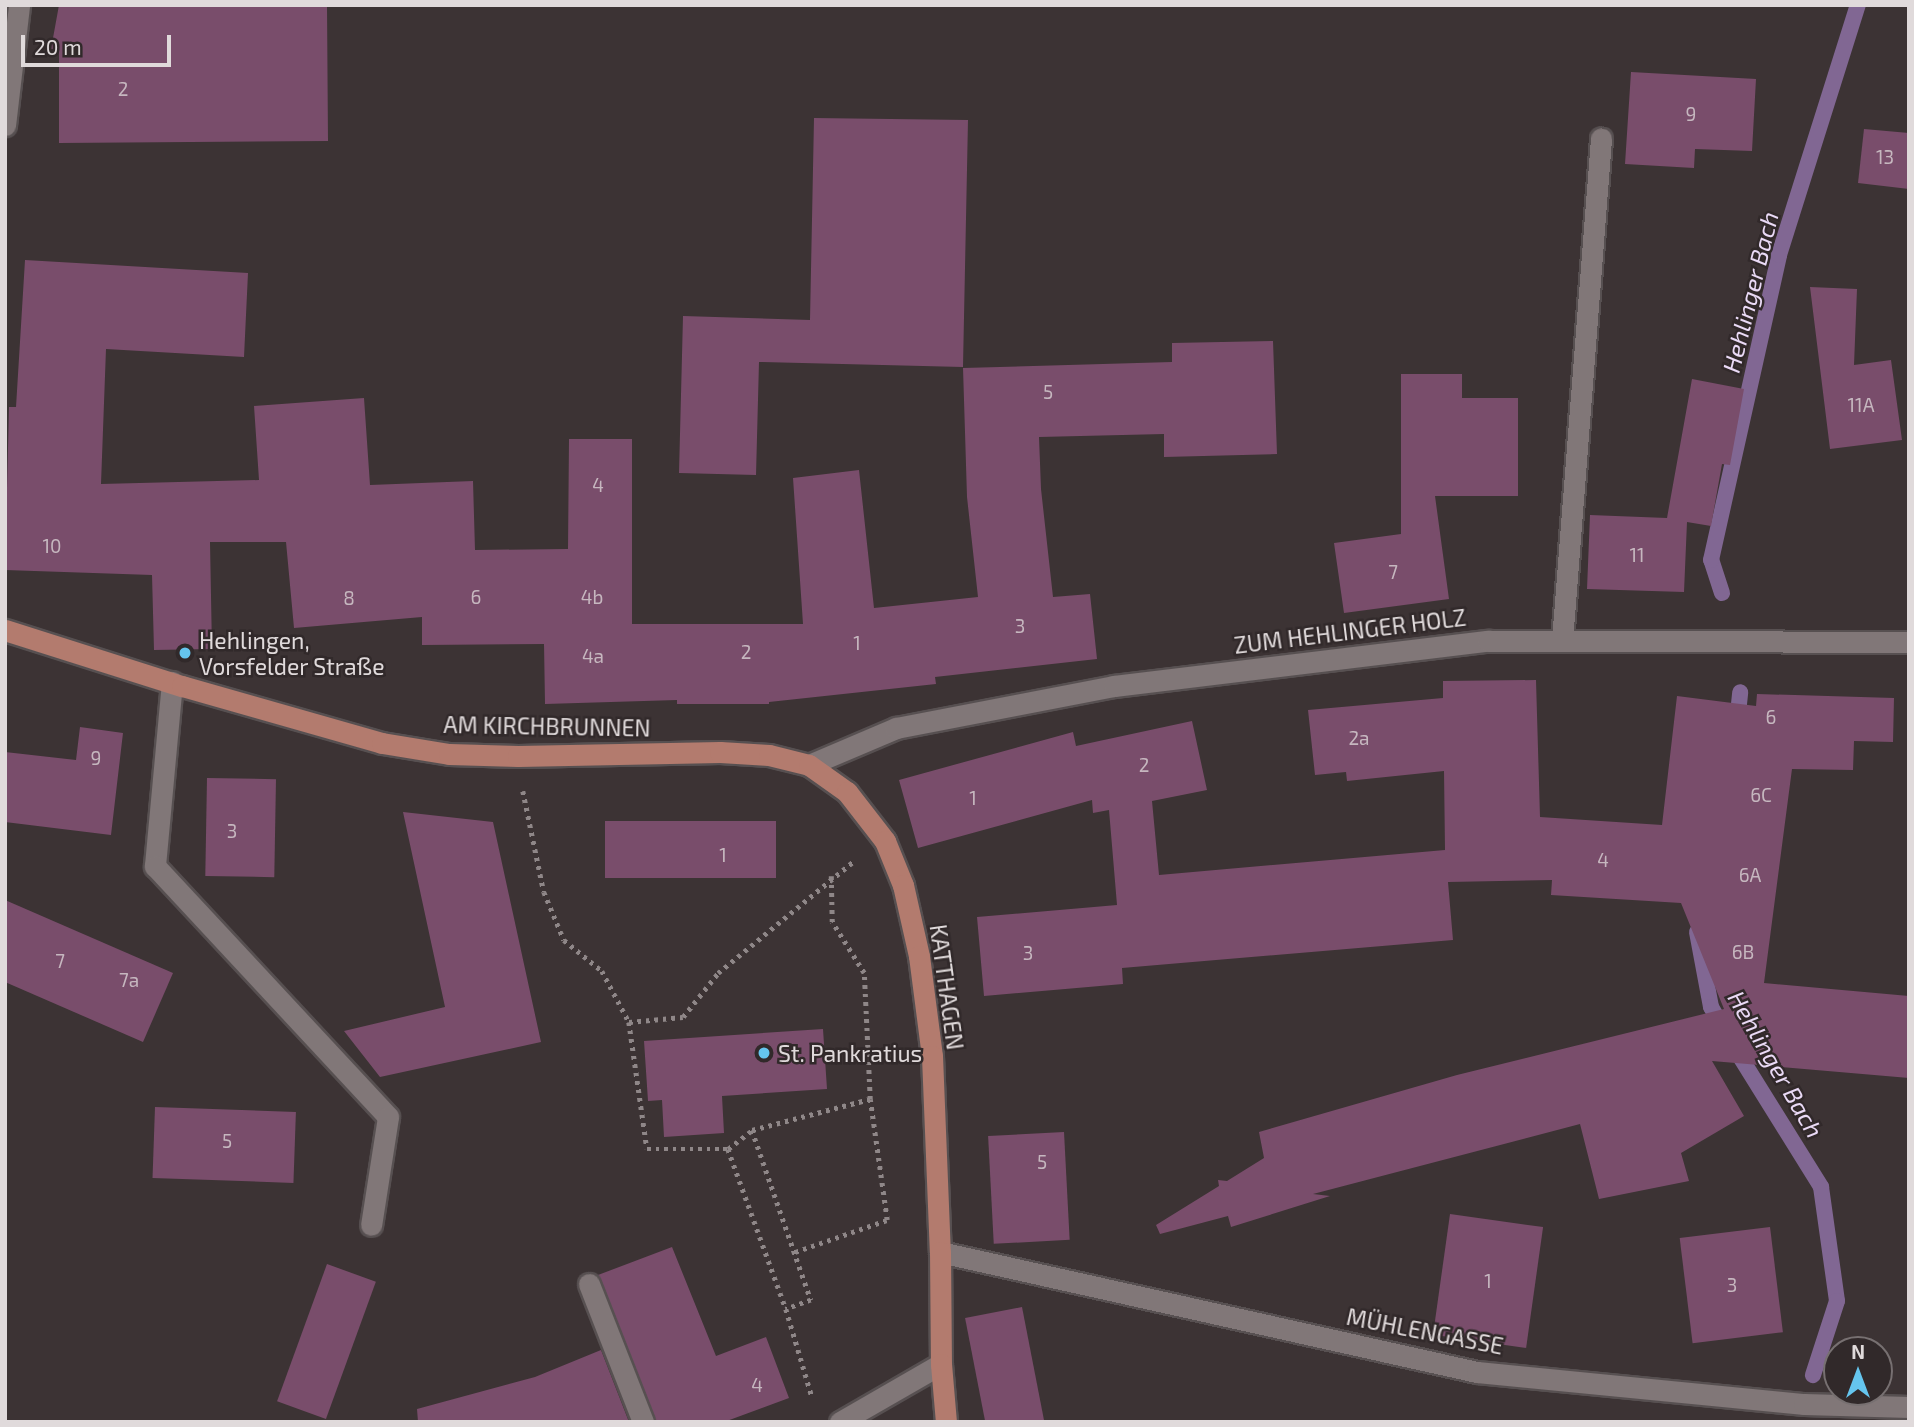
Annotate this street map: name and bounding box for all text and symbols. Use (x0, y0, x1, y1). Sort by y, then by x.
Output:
scale bar (24, 21, 175, 65)
text: 20 m (34, 34, 82, 59)
house number: 2 (118, 78, 128, 100)
house number: 9 (1686, 103, 1696, 125)
house number: 13 (1876, 146, 1894, 168)
water label: Hehlinger Bach (1716, 208, 1784, 376)
house number: 5 (1043, 381, 1053, 403)
house number: 11A (1848, 394, 1874, 416)
house number: 4 (592, 474, 604, 496)
house number: 10 (42, 535, 62, 557)
house number: 11 (1629, 544, 1645, 566)
house number: 7 (1388, 561, 1398, 583)
house number: 6 (471, 586, 481, 608)
house number: 4b (581, 586, 603, 608)
house number: 8 (343, 587, 355, 609)
street label: ZUM HEHLINGER HOLZ (1232, 603, 1468, 659)
house number: 3 (1015, 615, 1025, 637)
place label: Hehlingen, Vorsfelder Straße (199, 626, 385, 680)
house number: 1 (853, 632, 861, 654)
house number: 2 (741, 641, 751, 663)
marker: Hehlingen, Vorsfelder Straße (177, 645, 193, 661)
house number: 4a (582, 645, 604, 667)
house number: 6 (1766, 706, 1776, 728)
street label: AM KIRCHBRUNNEN (443, 710, 651, 742)
house number: 2a (1348, 727, 1370, 749)
house number: 9 (91, 747, 101, 769)
house number: 2 (1139, 754, 1149, 776)
house number: 6C (1750, 784, 1772, 806)
house number: 1 (969, 787, 977, 809)
house number: 3 (227, 820, 237, 842)
house number: 1 (719, 844, 727, 866)
house number: 4 (1597, 849, 1609, 871)
house number: 6A (1739, 864, 1761, 886)
street label: KATTHAGEN (925, 923, 969, 1051)
house number: 6B (1732, 941, 1754, 963)
house number: 3 (1023, 942, 1033, 964)
house number: 7 (55, 950, 65, 972)
house number: 7a (119, 969, 139, 991)
water label: Hehlinger Bach (1722, 985, 1830, 1143)
place label: St. Pankratius (778, 1039, 922, 1067)
marker: St. Pankratius (756, 1045, 772, 1061)
house number: 5 (222, 1130, 232, 1152)
house number: 5 (1037, 1151, 1047, 1173)
house number: 1 (1484, 1270, 1492, 1292)
house number: 3 (1727, 1274, 1737, 1296)
street label: MÜHLENGASSE (1344, 1302, 1506, 1360)
north arrow (1823, 1336, 1893, 1406)
text: N (1851, 1340, 1865, 1363)
house number: 4 (751, 1374, 763, 1396)

